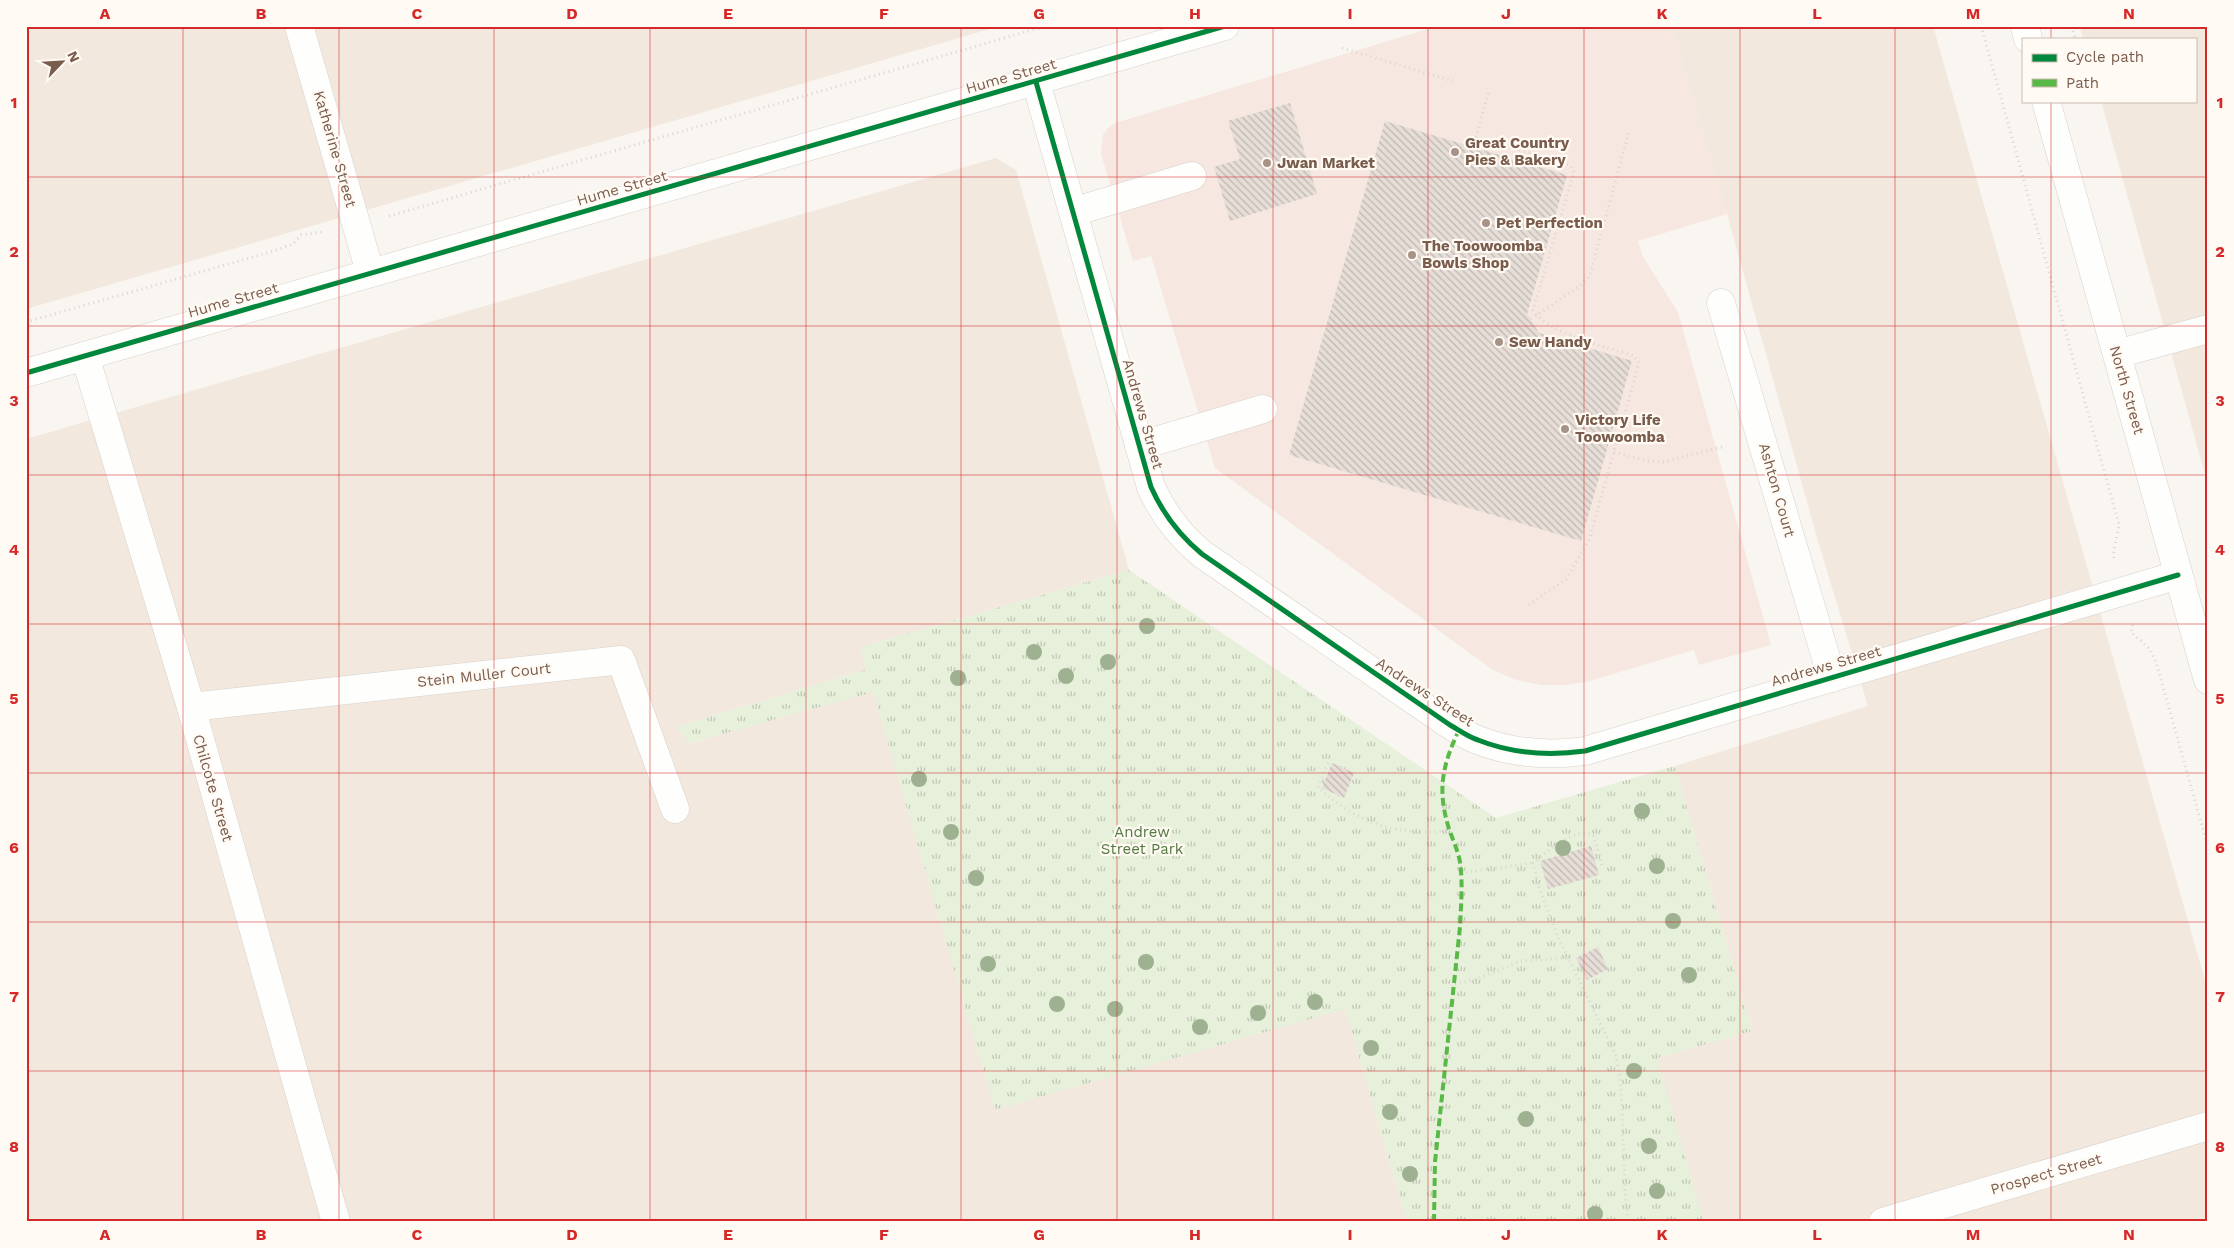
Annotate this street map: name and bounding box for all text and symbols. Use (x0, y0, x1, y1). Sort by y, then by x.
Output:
text: A (100, 4, 111, 23)
text: B (256, 4, 267, 23)
text: C (412, 4, 423, 23)
text: D (566, 4, 578, 23)
text: E (723, 4, 733, 23)
text: F (879, 4, 889, 23)
text: G (1033, 4, 1045, 23)
text: H (1189, 4, 1201, 23)
text: I (1347, 4, 1353, 23)
text: J (1501, 4, 1511, 23)
text: K (1656, 4, 1668, 23)
text: L (1812, 4, 1822, 23)
text: M (1966, 4, 1980, 23)
text: N (2123, 4, 2135, 23)
north arrow (38, 38, 88, 88)
legend (2022, 38, 2196, 102)
text: N (64, 48, 83, 65)
text: Cycle path (2066, 48, 2144, 66)
street label: Hume Street (964, 54, 1059, 98)
text: Path (2066, 74, 2099, 92)
street label: Katherine Street (310, 89, 360, 210)
text: 1 (11, 93, 17, 112)
text: 1 (2217, 93, 2223, 112)
place label: Great Country Pies & Bakery (1465, 134, 1570, 169)
marker: Great Country Pies & Bakery (1449, 146, 1461, 158)
place label: Jwan Market (1277, 154, 1375, 172)
marker: Jwan Market (1261, 157, 1273, 169)
street label: Hume Street (575, 166, 670, 210)
place label: Pet Perfection (1496, 214, 1603, 232)
marker: Pet Perfection (1480, 217, 1492, 229)
place label: The Toowoomba Bowls Shop (1422, 237, 1544, 272)
text: 2 (9, 242, 19, 261)
text: 2 (2215, 242, 2225, 261)
marker: The Toowoomba Bowls Shop (1406, 249, 1418, 261)
street label: Hume Street (186, 278, 281, 322)
place label: Sew Handy (1509, 333, 1592, 351)
marker: Sew Handy (1493, 336, 1505, 348)
street label: North Street (2106, 344, 2148, 437)
street label: Andrews Street (1119, 357, 1167, 472)
text: 3 (9, 391, 19, 410)
text: 3 (2215, 391, 2225, 410)
place label: Victory Life Toowoomba (1575, 411, 1665, 446)
marker: Victory Life Toowoomba (1559, 423, 1571, 435)
street label: Ashton Court (1755, 441, 1799, 540)
text: 4 (9, 540, 19, 559)
text: 4 (2215, 540, 2225, 559)
street label: Andrews Street (1769, 642, 1884, 690)
street label: Andrews Street (1373, 654, 1478, 731)
street label: Stein Muller Court (416, 659, 552, 691)
text: 5 (9, 689, 19, 708)
text: 5 (2215, 689, 2225, 708)
street label: Chilcote Street (189, 732, 237, 844)
park label: Andrew Street Park (1101, 823, 1184, 858)
text: 6 (9, 838, 19, 857)
text: 6 (2215, 838, 2225, 857)
text: 7 (9, 987, 19, 1006)
text: 7 (2215, 987, 2225, 1006)
text: 8 (9, 1137, 19, 1156)
text: 8 (2215, 1137, 2225, 1156)
street label: Prospect Street (1988, 1149, 2104, 1198)
text: A (100, 1225, 111, 1244)
text: B (256, 1225, 267, 1244)
text: C (412, 1225, 423, 1244)
text: D (566, 1225, 578, 1244)
text: E (723, 1225, 733, 1244)
text: F (879, 1225, 889, 1244)
text: G (1033, 1225, 1045, 1244)
text: H (1189, 1225, 1201, 1244)
text: I (1347, 1225, 1353, 1244)
text: J (1501, 1225, 1511, 1244)
text: K (1656, 1225, 1668, 1244)
text: L (1812, 1225, 1822, 1244)
text: M (1966, 1225, 1980, 1244)
text: N (2123, 1225, 2135, 1244)

